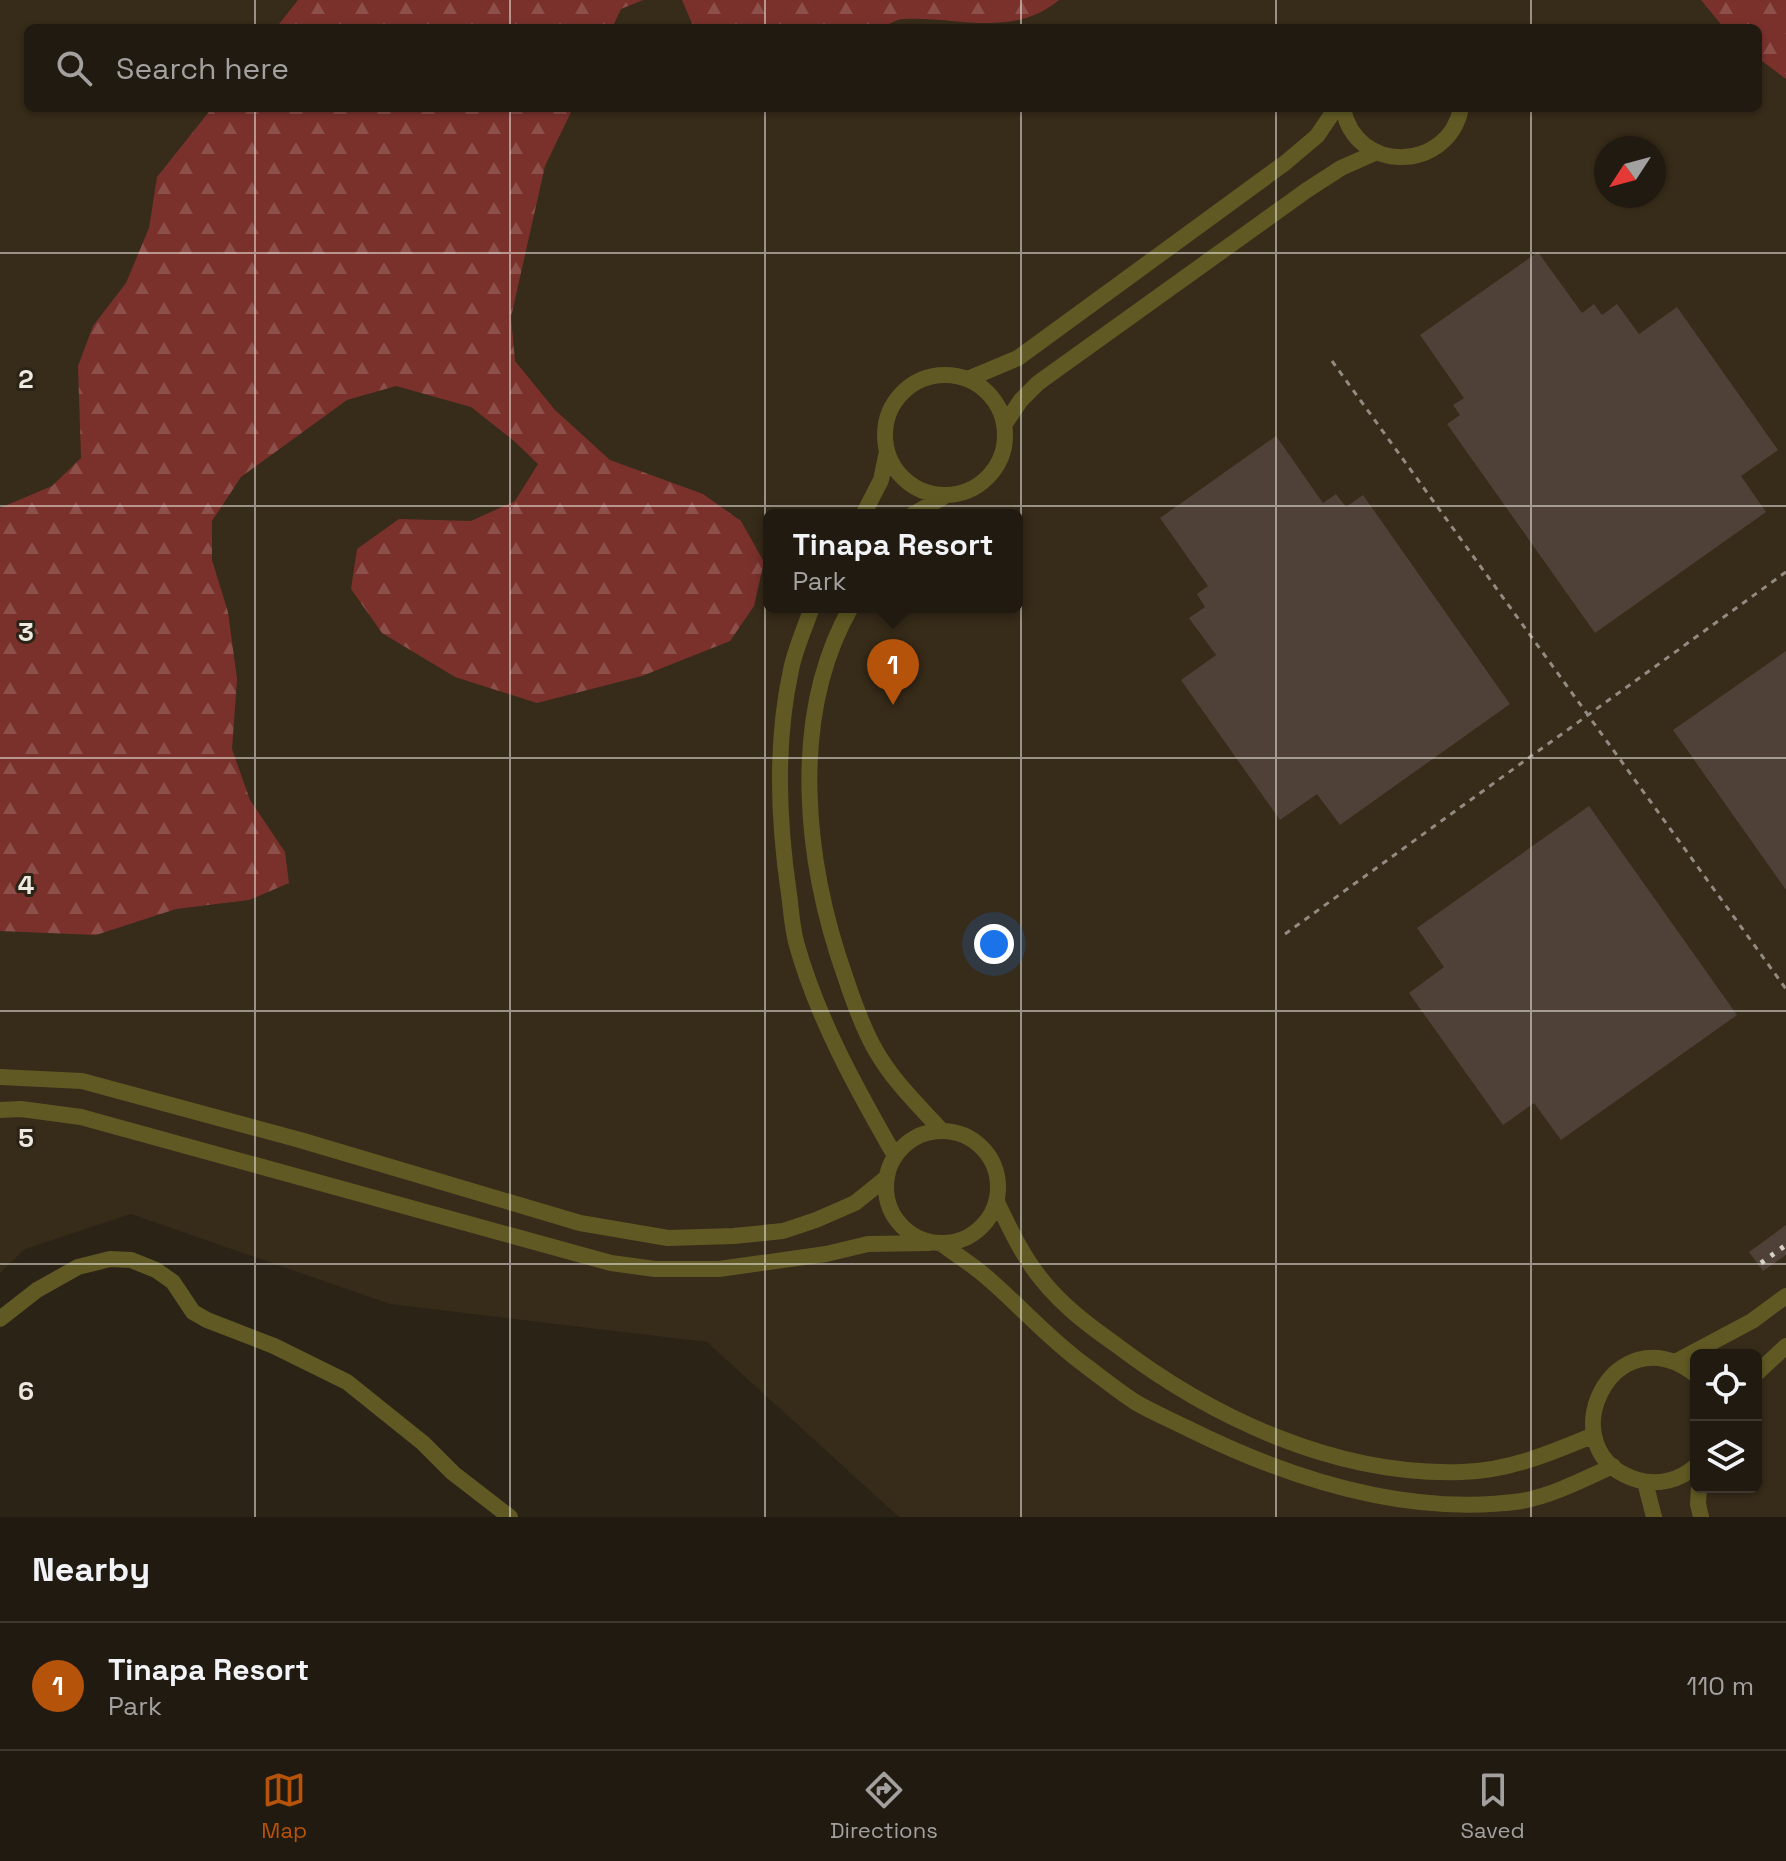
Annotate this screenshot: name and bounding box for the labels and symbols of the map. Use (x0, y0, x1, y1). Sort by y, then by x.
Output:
north arrow (1594, 136, 1666, 208)
text: 2 (18, 362, 34, 396)
text: 3 (18, 615, 34, 649)
pin: 1 (867, 639, 919, 705)
text: 4 (18, 868, 34, 902)
your location (974, 924, 1014, 964)
text: 5 (18, 1121, 34, 1155)
text: 6 (18, 1374, 34, 1408)

